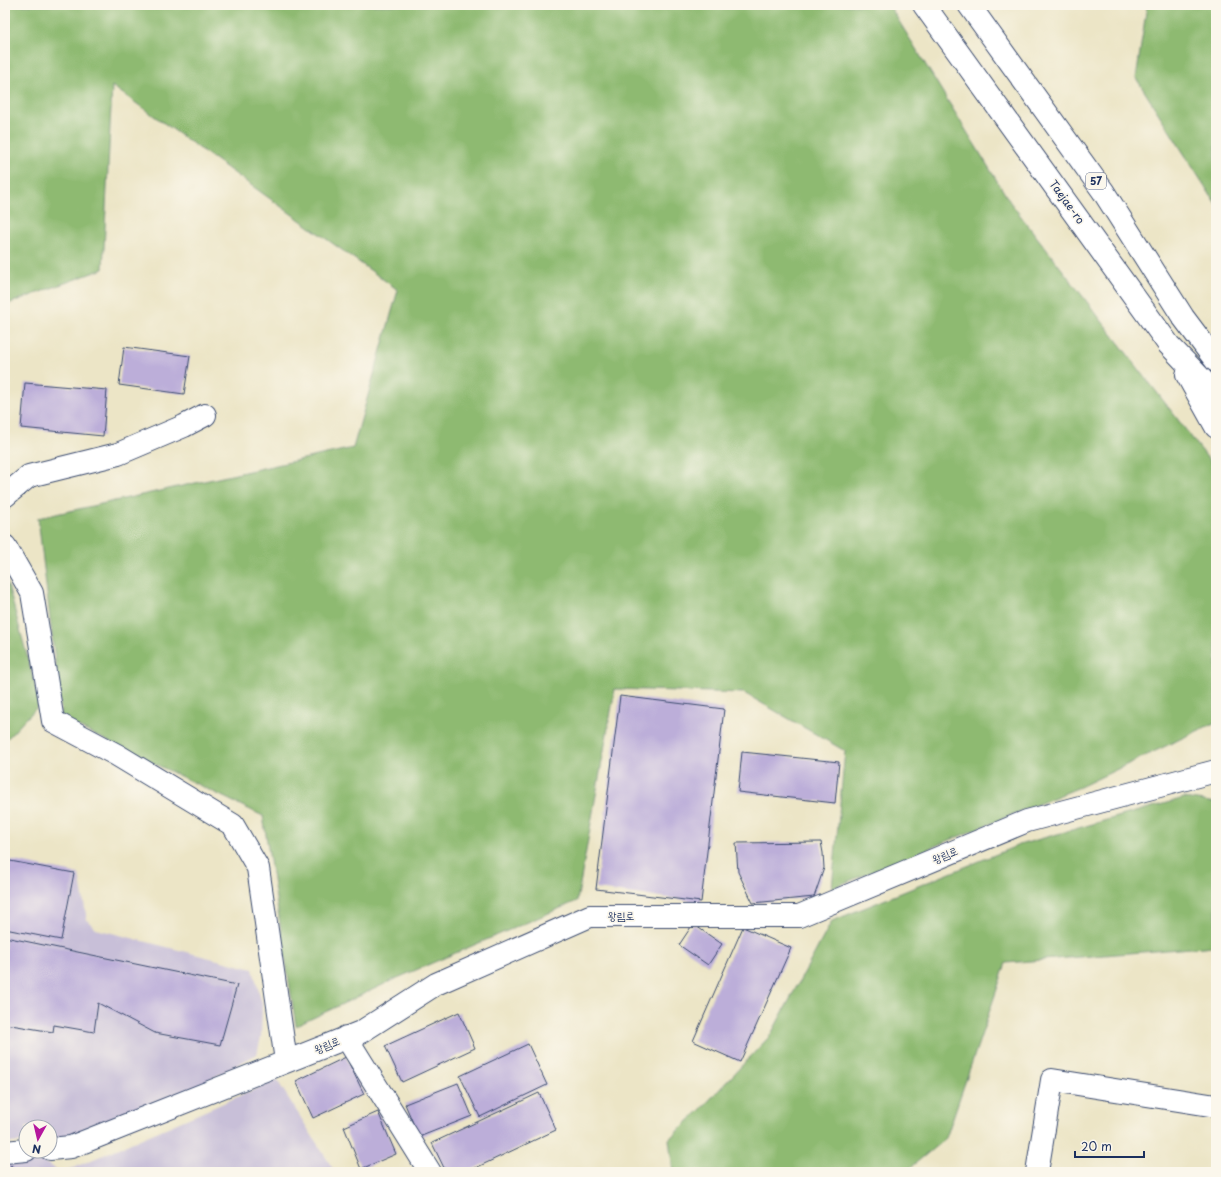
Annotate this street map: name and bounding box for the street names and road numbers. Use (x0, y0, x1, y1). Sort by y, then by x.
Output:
road number: 57 (1086, 173, 1106, 189)
street label: Taejae-ro (1046, 176, 1089, 227)
street label: 왕림로 (929, 842, 960, 867)
street label: 왕림로 (608, 907, 634, 924)
street label: 왕림로 (311, 1032, 342, 1057)

